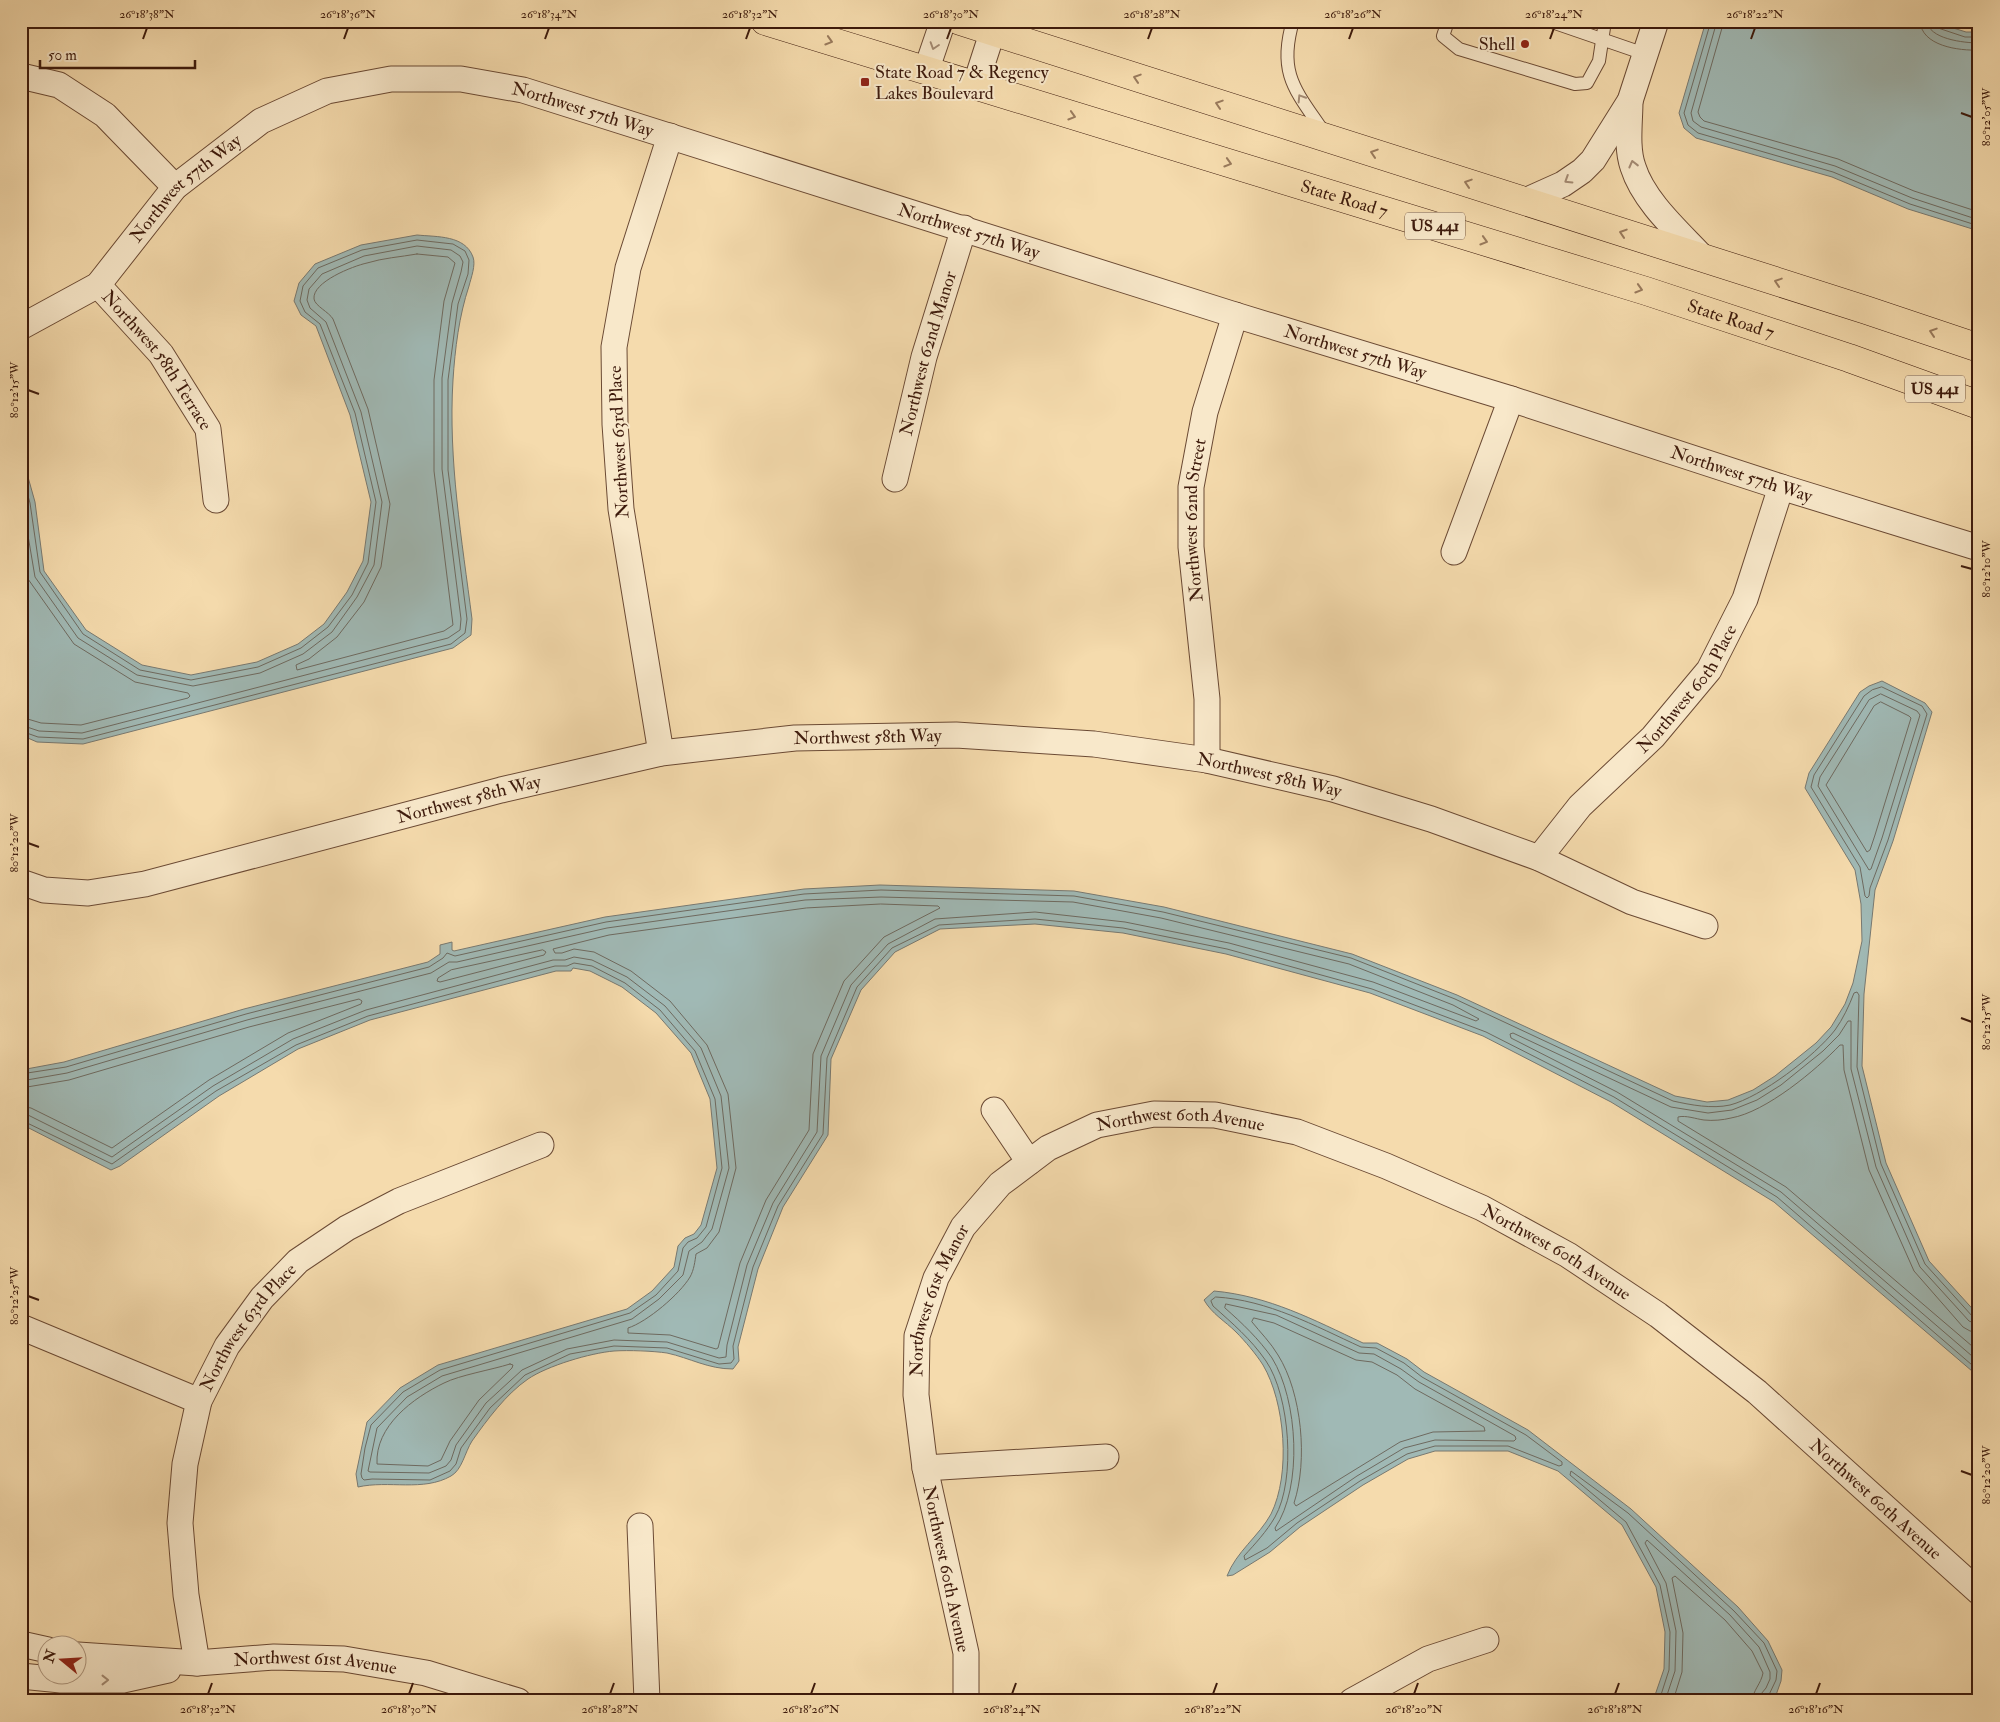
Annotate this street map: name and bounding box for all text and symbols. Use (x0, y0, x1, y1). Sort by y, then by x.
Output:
text: 26°18'38"N (119, 7, 175, 22)
text: 26°18'36"N (320, 7, 376, 22)
text: 26°18'34"N (521, 7, 577, 22)
text: 26°18'32"N (722, 7, 778, 22)
text: 26°18'30"N (923, 7, 979, 22)
text: 26°18'28"N (1123, 7, 1181, 22)
text: 26°18'26"N (1324, 7, 1382, 22)
text: 26°18'24"N (1525, 7, 1583, 22)
text: 26°18'22"N (1726, 7, 1784, 22)
place label: Shell (1479, 33, 1515, 56)
one-way arrow (824, 35, 832, 45)
scale bar (40, 38, 195, 70)
marker: Shell (1519, 38, 1531, 50)
one-way arrow (930, 41, 940, 50)
text: 50 m (48, 46, 77, 65)
place label: State Road 7 & Regency Lakes Boulevard (875, 61, 1050, 105)
one-way arrow (1133, 73, 1141, 83)
marker: State Road 7 & Regency Lakes Boulevard (859, 76, 871, 88)
street label: Northwest 57th Way (510, 77, 658, 142)
text: 80°12'05"W (1979, 87, 1994, 146)
one-way arrow (1298, 94, 1307, 103)
one-way arrow (1216, 100, 1224, 110)
one-way arrow (1068, 110, 1076, 120)
street label: Northwest 57th Way (124, 128, 247, 247)
one-way arrow (1370, 149, 1379, 159)
one-way arrow (1223, 157, 1231, 167)
one-way arrow (1628, 160, 1639, 169)
street label: State Road 7 (1298, 174, 1391, 223)
one-way arrow (1565, 174, 1574, 183)
one-way arrow (1465, 179, 1473, 189)
street label: Northwest 57th Way (895, 198, 1044, 264)
road number: US 441 (1405, 212, 1465, 240)
one-way arrow (1620, 228, 1628, 238)
one-way arrow (1479, 236, 1487, 246)
street label: Northwest 62nd Manor (894, 268, 962, 438)
one-way arrow (1774, 278, 1783, 288)
one-way arrow (1634, 284, 1642, 294)
street label: Northwest 58th Terrace (97, 285, 218, 435)
street label: State Road 7 (1685, 294, 1777, 344)
street label: Northwest 57th Way (1282, 319, 1431, 384)
one-way arrow (1929, 328, 1937, 338)
text: 80°12'15"W (7, 361, 22, 418)
street label: Northwest 63rd Place (603, 365, 634, 519)
road number: US 441 (1905, 376, 1965, 402)
street label: Northwest 62nd Street (1179, 436, 1211, 603)
street label: Northwest 57th Way (1668, 440, 1816, 508)
text: 80°12'10"W (1979, 540, 1994, 598)
street label: Northwest 60th Place (1632, 620, 1742, 758)
street label: Northwest 58th Way (793, 724, 943, 750)
street label: Northwest 58th Way (1196, 747, 1346, 803)
street label: Northwest 58th Way (394, 769, 544, 829)
text: 80°12'20"W (7, 813, 22, 873)
text: 80°12'15"W (1979, 993, 1994, 1050)
street label: Northwest 60th Avenue (1094, 1102, 1267, 1137)
street label: Northwest 60th Avenue (1478, 1199, 1636, 1306)
street label: Northwest 61st Manor (905, 1220, 974, 1377)
street label: Northwest 63rd Place (194, 1258, 302, 1395)
text: 80°12'25"W (7, 1266, 22, 1325)
street label: Northwest 60th Avenue (1805, 1434, 1947, 1565)
text: 80°12'20"W (1979, 1445, 1994, 1505)
street label: Northwest 60th Avenue (917, 1484, 975, 1655)
north arrow (38, 1634, 88, 1684)
street label: Northwest 61st Avenue (233, 1645, 399, 1679)
text: N (40, 1647, 60, 1666)
one-way arrow (101, 1675, 109, 1685)
text: 26°18'32"N (180, 1702, 236, 1717)
text: 26°18'30"N (381, 1702, 437, 1717)
text: 26°18'28"N (581, 1702, 639, 1717)
text: 26°18'26"N (782, 1702, 840, 1717)
text: 26°18'24"N (983, 1702, 1041, 1717)
text: 26°18'22"N (1184, 1702, 1242, 1717)
text: 26°18'20"N (1385, 1702, 1443, 1717)
text: 26°18'18"N (1587, 1702, 1643, 1717)
text: 26°18'16"N (1788, 1702, 1844, 1717)

